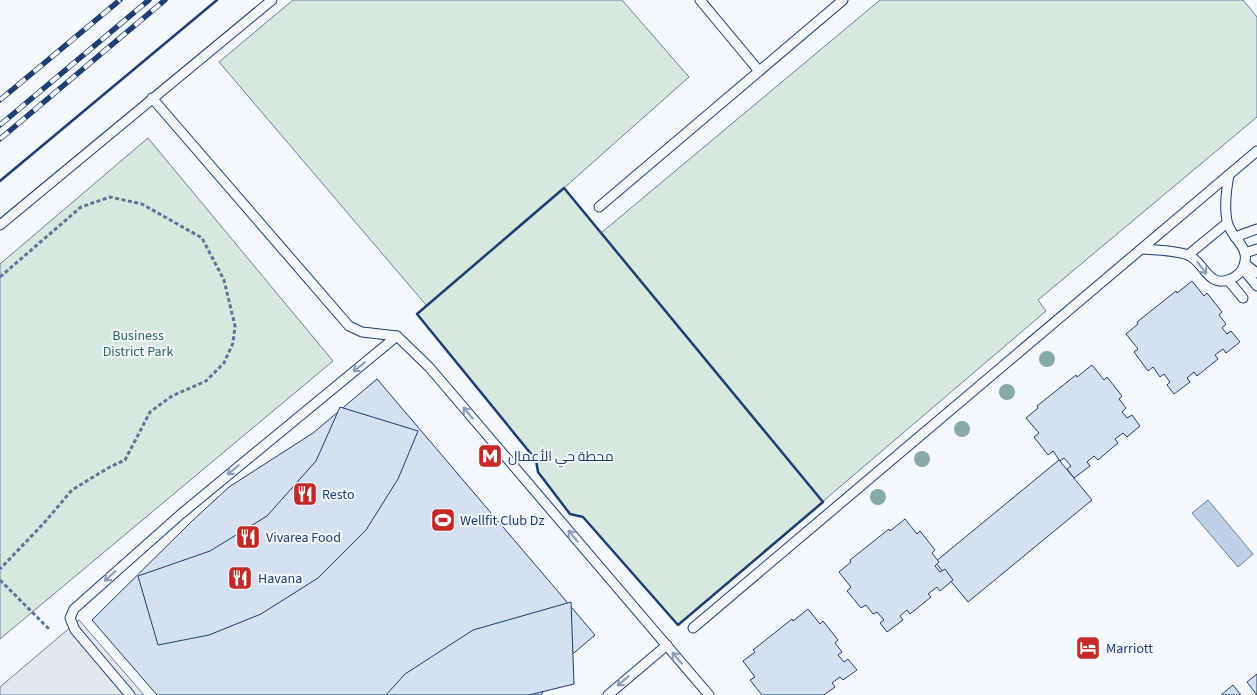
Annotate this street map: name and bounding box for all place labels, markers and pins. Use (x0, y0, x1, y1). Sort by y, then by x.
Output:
metro station icon: محطة حي الأعمال (477, 443, 503, 469)
place label: محطة حي الأعمال (508, 447, 614, 468)
restaurant icon: Resto (292, 481, 318, 507)
place label: Resto (322, 485, 354, 505)
sports icon: Wellfit Club Dz (430, 507, 456, 533)
place label: Wellfit Club Dz (460, 511, 544, 531)
restaurant icon: Vivarea Food (235, 524, 261, 550)
place label: Vivarea Food (266, 528, 341, 548)
restaurant icon: Havana (227, 565, 253, 591)
place label: Havana (258, 569, 302, 589)
hotel icon: Marriott (1075, 635, 1101, 661)
place label: Marriott (1106, 639, 1153, 659)

